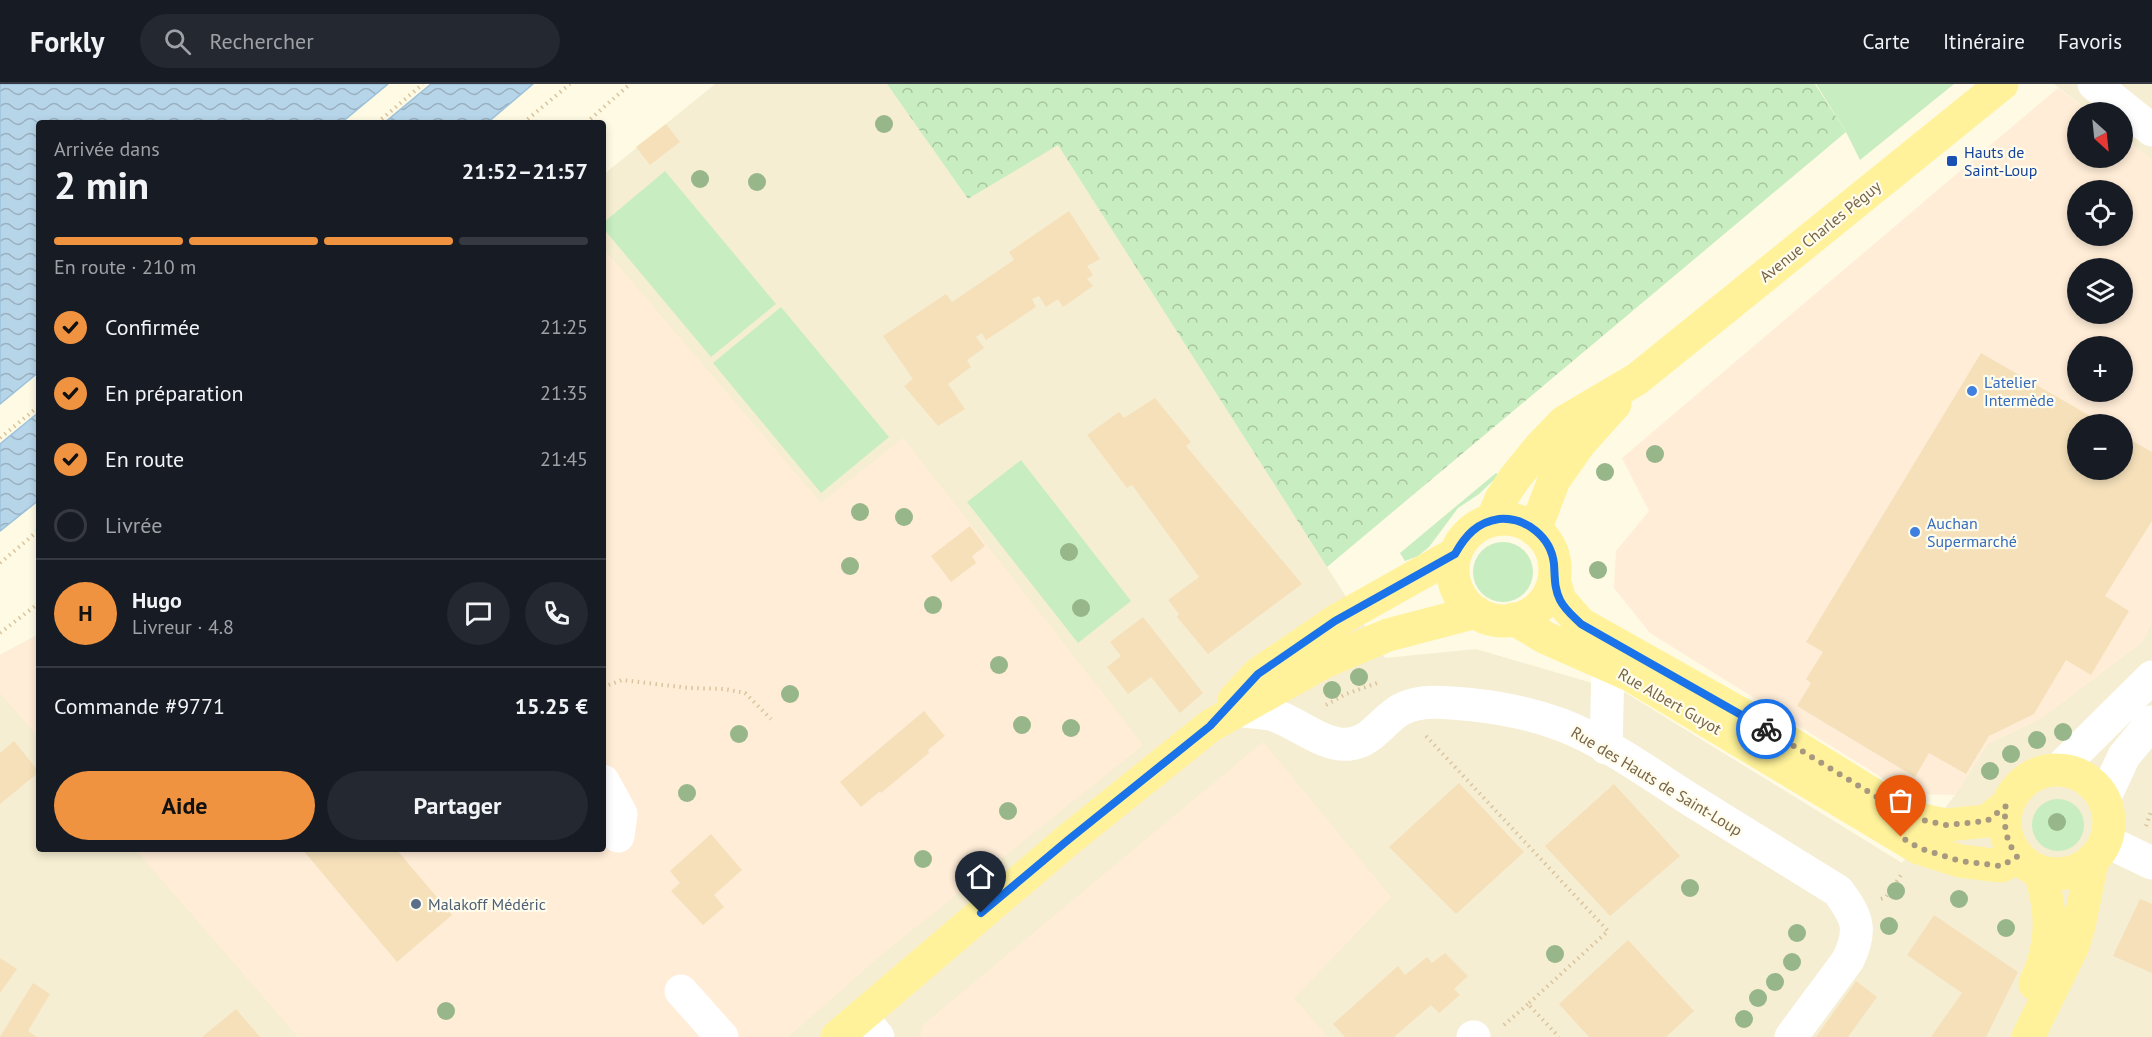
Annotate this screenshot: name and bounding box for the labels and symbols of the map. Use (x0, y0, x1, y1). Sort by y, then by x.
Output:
north arrow (2067, 102, 2133, 168)
place label: Hauts de Saint-Loup (1964, 142, 2037, 180)
marker: Hauts de Saint-Loup (1945, 154, 1959, 168)
street label: Avenue Charles Péguy (1755, 176, 1885, 286)
place label: L'atelier Intermède (1984, 372, 2054, 410)
marker: L'atelier Intermède (1965, 384, 1979, 398)
place label: Auchan Supermarché (1927, 513, 2017, 551)
marker: Auchan Supermarché (1908, 525, 1922, 539)
street label: Rue Albert Guyot (1615, 663, 1726, 739)
courier (1736, 699, 1796, 759)
street label: Rue des Hauts de Saint-Loup (1568, 722, 1746, 840)
pin (1875, 775, 1926, 837)
pin (955, 851, 1006, 913)
place label: Malakoff Médéric (428, 894, 546, 914)
marker: Malakoff Médéric (409, 897, 423, 911)

